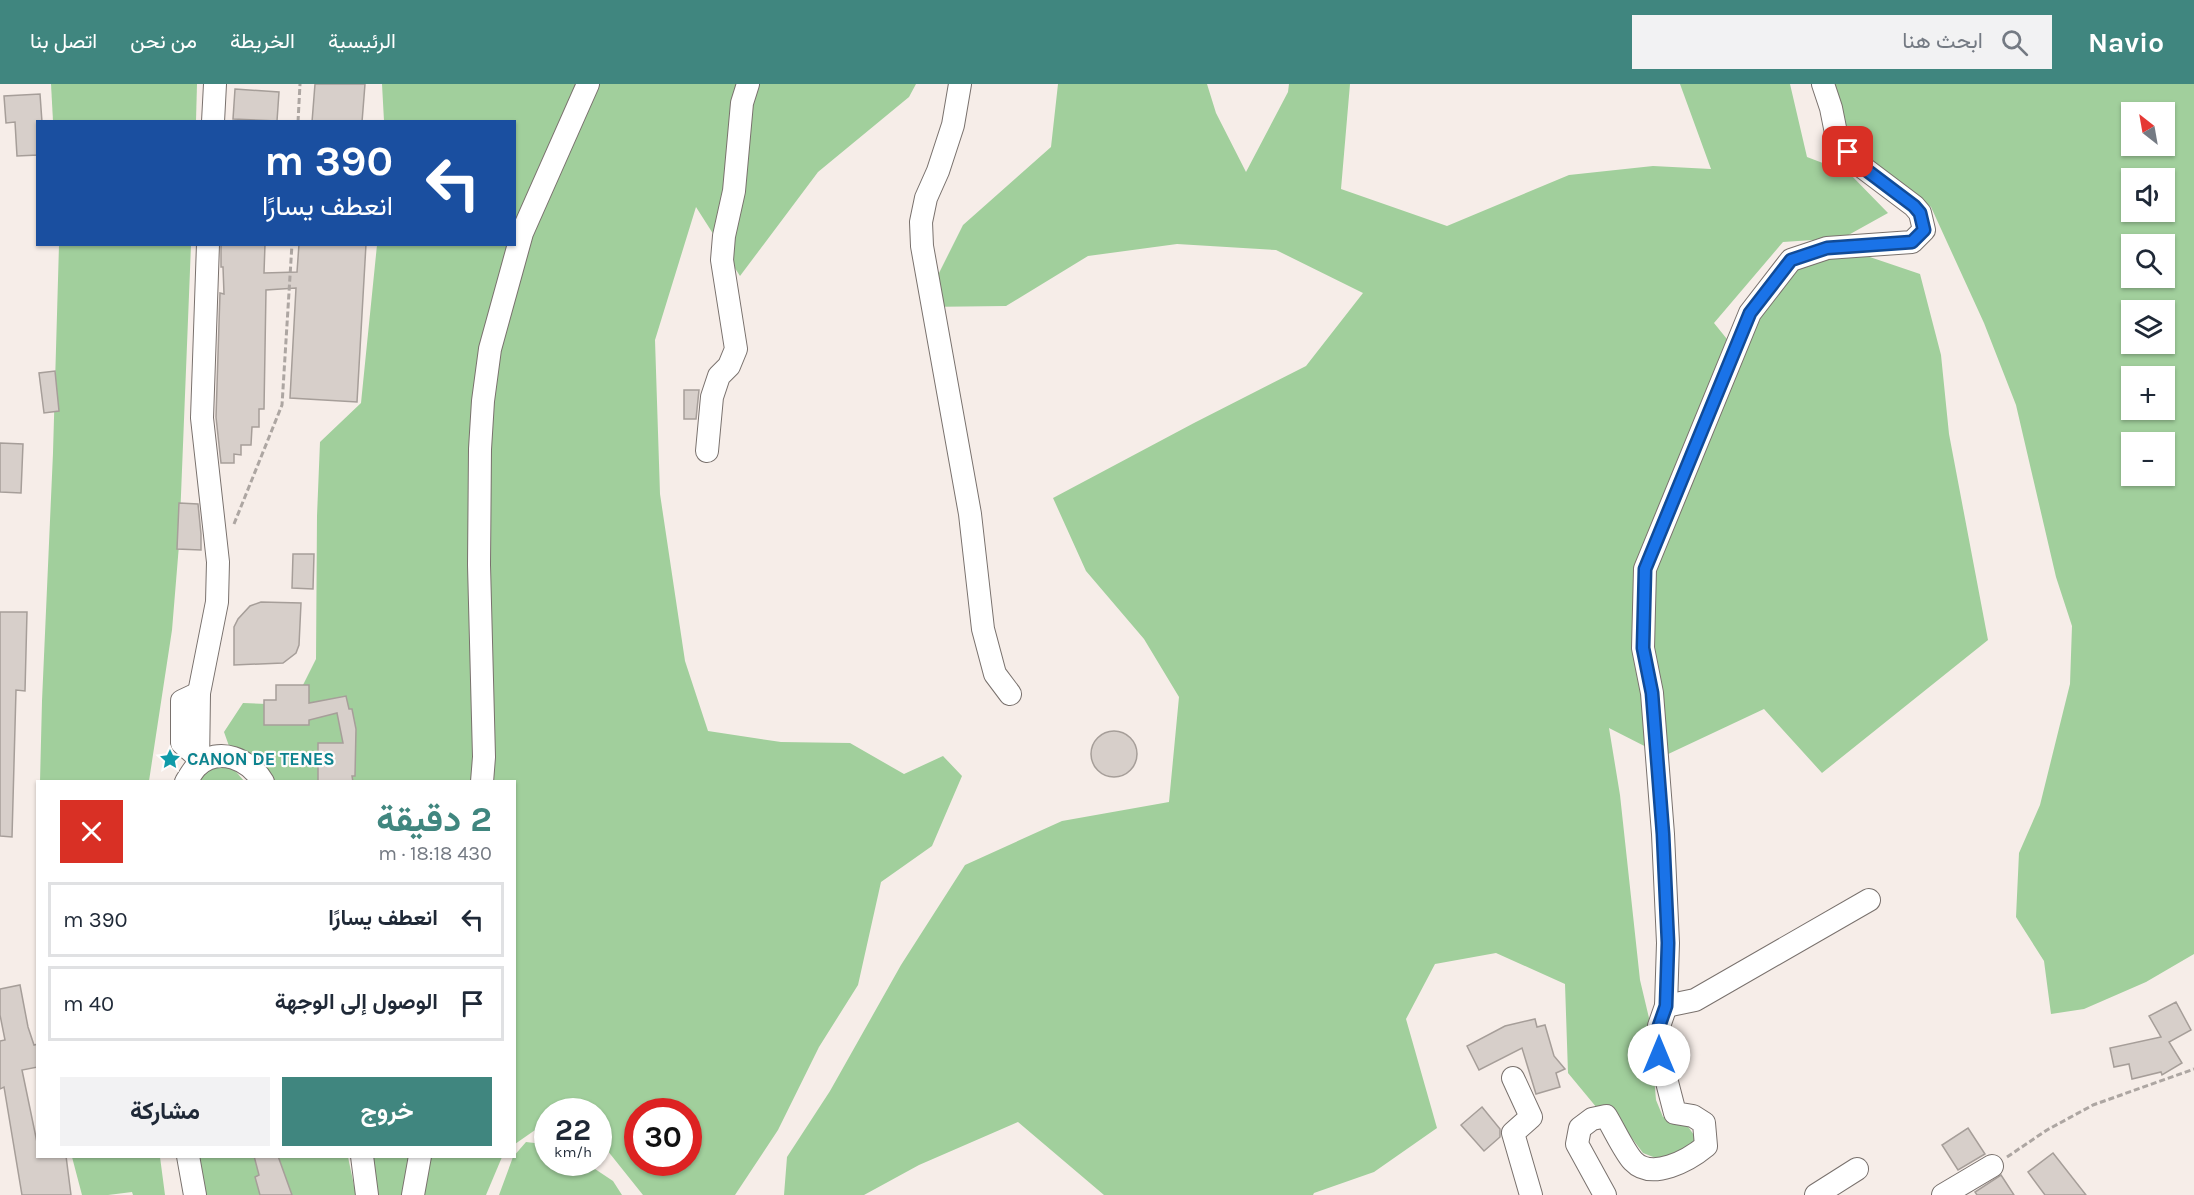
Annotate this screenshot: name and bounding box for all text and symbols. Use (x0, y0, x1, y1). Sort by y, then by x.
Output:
search box (1632, 15, 2052, 69)
icon: search (1998, 26, 2031, 59)
text: Navio (2088, 26, 2164, 59)
text: ابحث هنا (1902, 28, 1983, 54)
text: اتصل بنا (30, 29, 97, 53)
text: من نحن (130, 29, 197, 53)
text: الخريطة (230, 29, 295, 53)
text: الرئيسية (328, 29, 396, 53)
north arrow (2121, 102, 2175, 156)
map controls (2121, 102, 2175, 486)
pin (1822, 126, 1873, 177)
icon: arrive (1831, 135, 1864, 168)
text: 390 m (264, 136, 393, 186)
icon: left (414, 144, 492, 222)
button: sound (2121, 168, 2175, 222)
text: انعطف يسارًا (262, 190, 393, 222)
button: search (2121, 234, 2175, 288)
button: layers (2121, 300, 2175, 354)
button: + (2121, 366, 2175, 420)
button: − (2121, 432, 2175, 486)
place icon: CANON DE TENES (158, 747, 182, 771)
place label: CANON DE TENES (187, 748, 335, 770)
text: 2 دقيقة (376, 798, 492, 840)
button: close (60, 800, 123, 863)
text: 430 m · 18:18 (378, 842, 492, 865)
icon: left (456, 903, 489, 936)
text: انعطف يسارًا (328, 905, 438, 931)
text: 390 m (63, 907, 128, 933)
icon: arrive (456, 987, 489, 1020)
text: الوصول إلى الوجهة (275, 989, 438, 1015)
text: 40 m (63, 991, 114, 1017)
position arrow (1627, 1023, 1691, 1087)
button: مشاركة (60, 1077, 270, 1146)
button: خروج (282, 1077, 492, 1146)
speed limit sign: 30 (624, 1098, 702, 1176)
text: 22 (555, 1112, 591, 1148)
text: km/h (554, 1143, 592, 1161)

